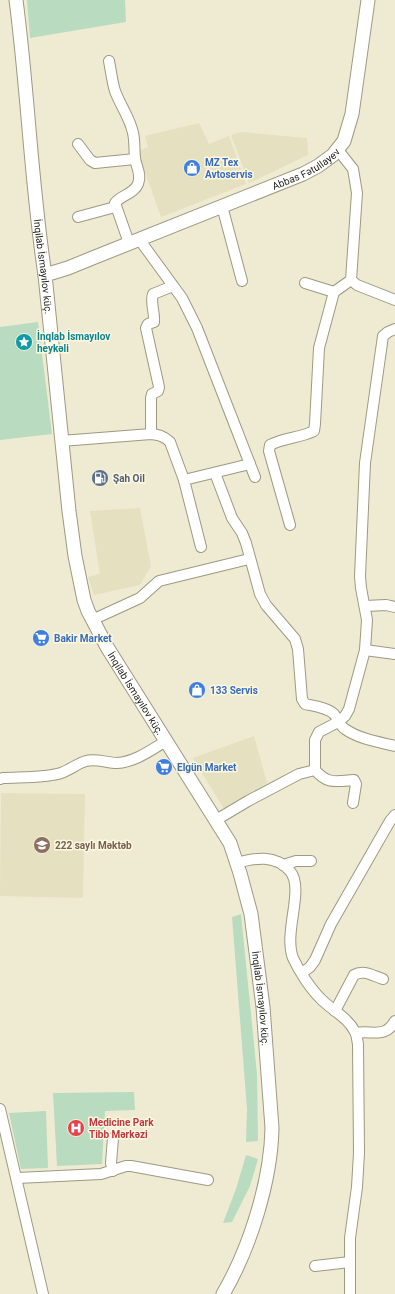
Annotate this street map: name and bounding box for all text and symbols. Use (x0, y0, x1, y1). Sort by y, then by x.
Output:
street label: Abbas Fətullayev (270, 146, 342, 191)
place label: MZ Tex Avtoservis (205, 157, 253, 180)
shop icon: MZ Tex Avtoservis (182, 158, 202, 178)
street label: İnqilab İsmayılov küç. (32, 218, 54, 315)
place label: İnqlab İsmayılov heykəli (37, 329, 110, 354)
place icon: İnqlab İsmayılov heykəli (14, 332, 34, 352)
fuel station icon: Şah Oil (90, 468, 110, 488)
place label: Şah Oil (113, 473, 145, 484)
supermarket icon: Bakir Market (31, 628, 51, 648)
place label: Bakir Market (54, 633, 112, 644)
street label: İnqilab İsmayılov küç. (106, 649, 166, 737)
shop icon: 133 Servis (187, 680, 207, 700)
place label: 133 Servis (210, 685, 258, 696)
supermarket icon: Elgün Market (154, 757, 174, 777)
place label: Elgün Market (177, 762, 237, 773)
school or university icon: 222 saylı Məktəb (32, 835, 52, 855)
place label: 222 saylı Məktəb (55, 840, 132, 851)
street label: İnqilab İsmayılov küç. (250, 950, 271, 1046)
place label: Medicine Park Tibb Mərkəzi (89, 1117, 154, 1140)
hospital icon: Medicine Park Tibb Mərkəzi (66, 1118, 86, 1138)

